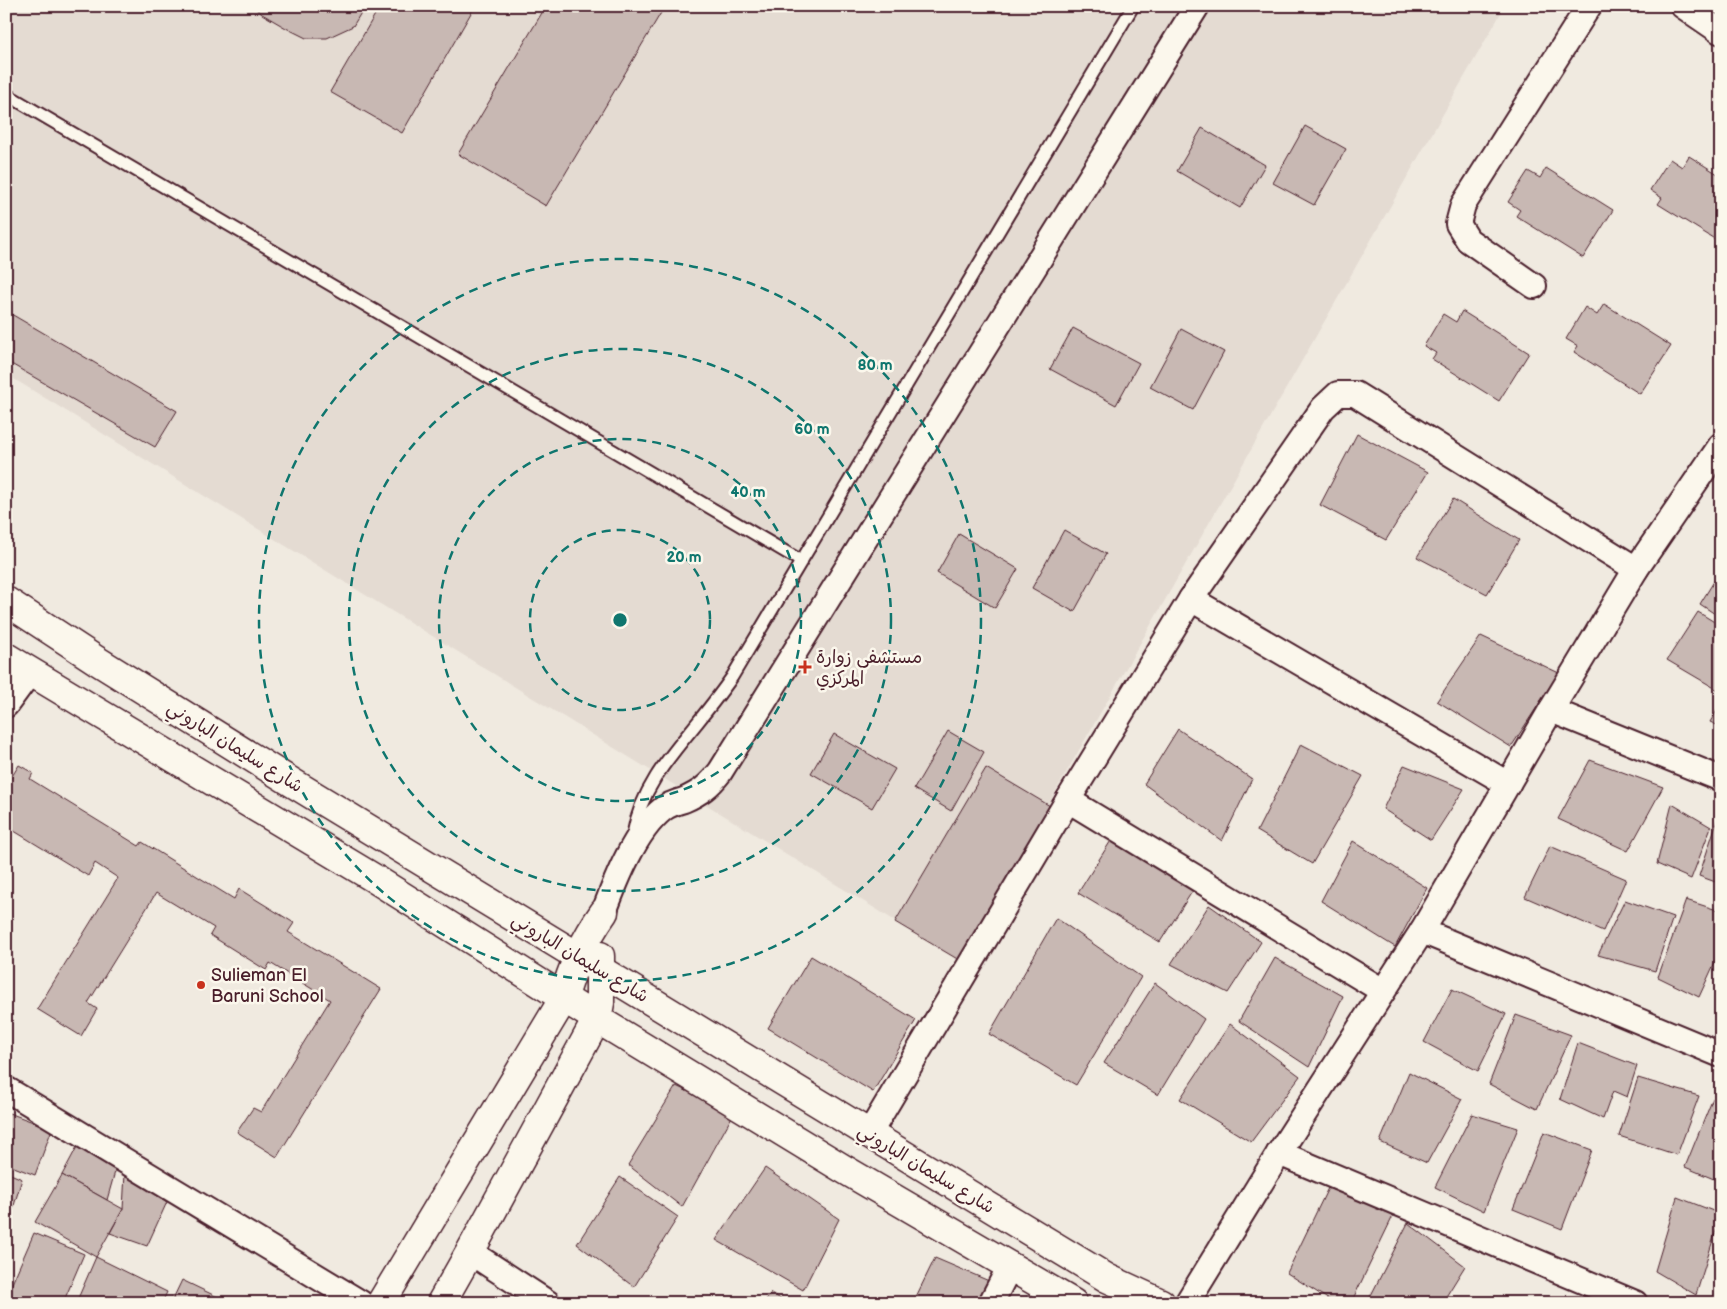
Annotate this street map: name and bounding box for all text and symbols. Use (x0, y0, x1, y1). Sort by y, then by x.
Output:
text: 80 m (857, 356, 893, 375)
text: 60 m (794, 420, 830, 439)
text: 40 m (730, 483, 766, 502)
text: 20 m (667, 548, 702, 567)
centre of rings (611, 611, 629, 629)
place label: مستشفي زوارة المركزي (816, 647, 922, 691)
marker: مستشفي زوارة المركزي (798, 660, 812, 674)
street label: شارع سليمان الباروني (161, 697, 307, 801)
street label: شارع سليمان الباروني (505, 909, 652, 1011)
place label: Sulieman El Baruni School (211, 965, 324, 1007)
marker: Sulieman El Baruni School (195, 979, 207, 991)
street label: شارع سليمان الباروني (851, 1120, 998, 1222)

